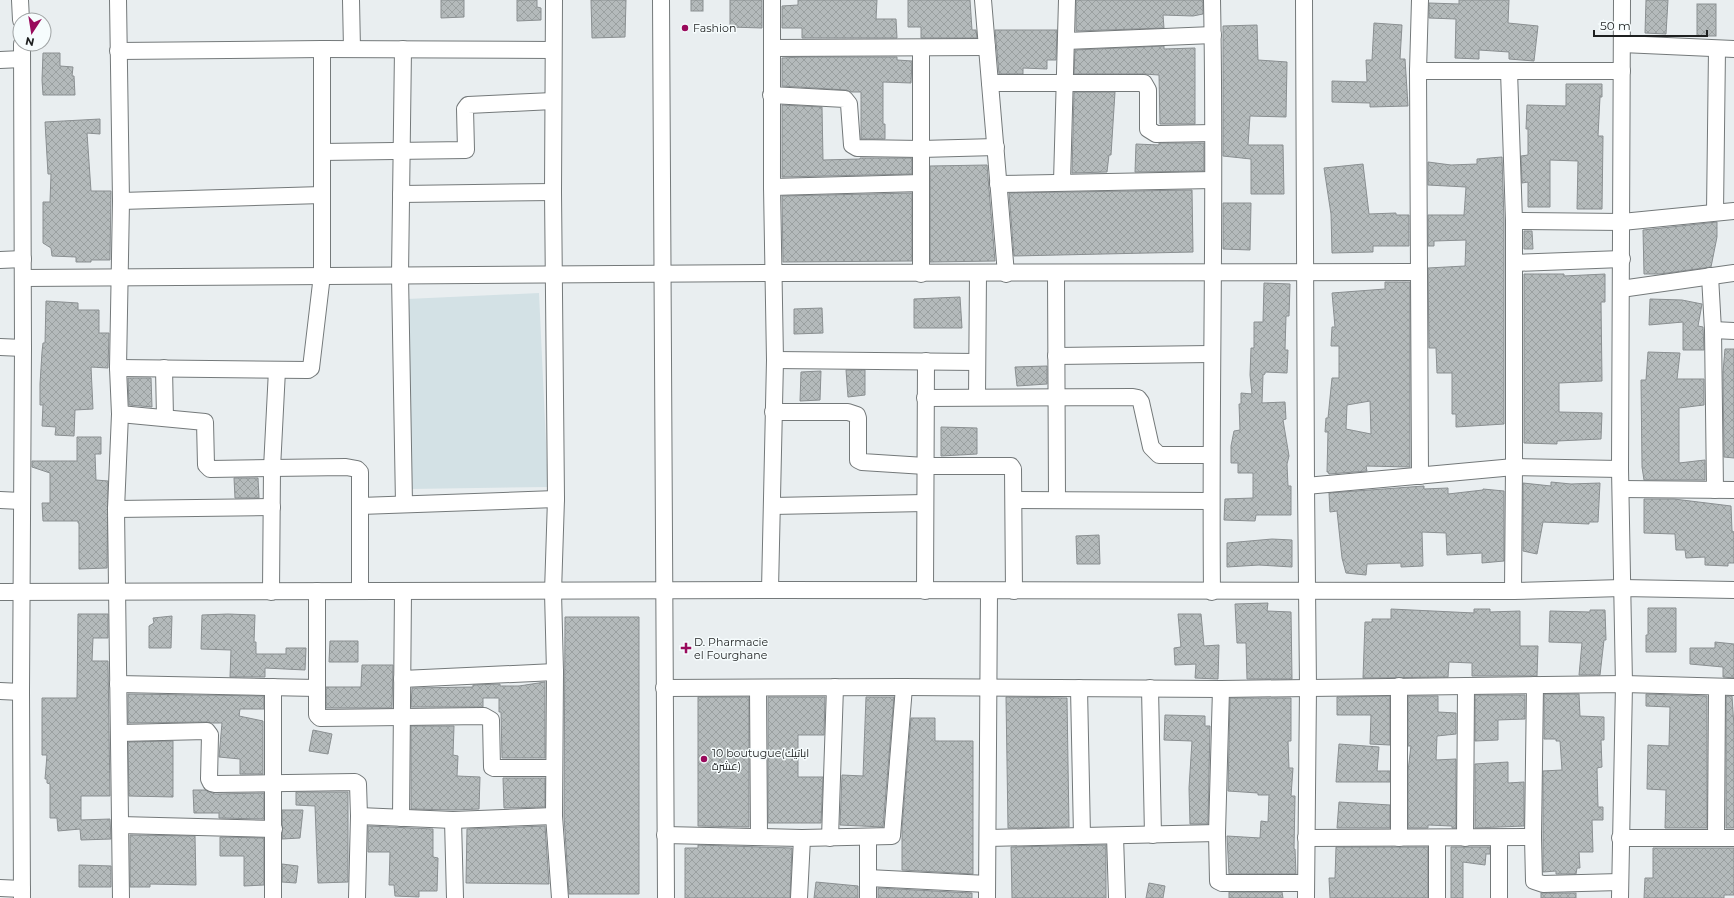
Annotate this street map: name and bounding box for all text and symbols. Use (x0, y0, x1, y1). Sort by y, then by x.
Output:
north arrow (12, 12, 52, 52)
scale bar (1594, 12, 1707, 38)
text: 50 m (1600, 18, 1631, 33)
place label: Fashion (693, 21, 736, 35)
marker: Fashion (680, 23, 690, 33)
text: N (24, 34, 36, 50)
place label: D. Pharmacie el Fourghane (694, 635, 768, 662)
marker: D. Pharmacie el Fourghane (681, 643, 691, 653)
place label: 10 boutugue(اباتيك عشرة) (712, 746, 809, 773)
marker: 10 boutugue(اباتيك عشرة) (699, 754, 709, 764)

